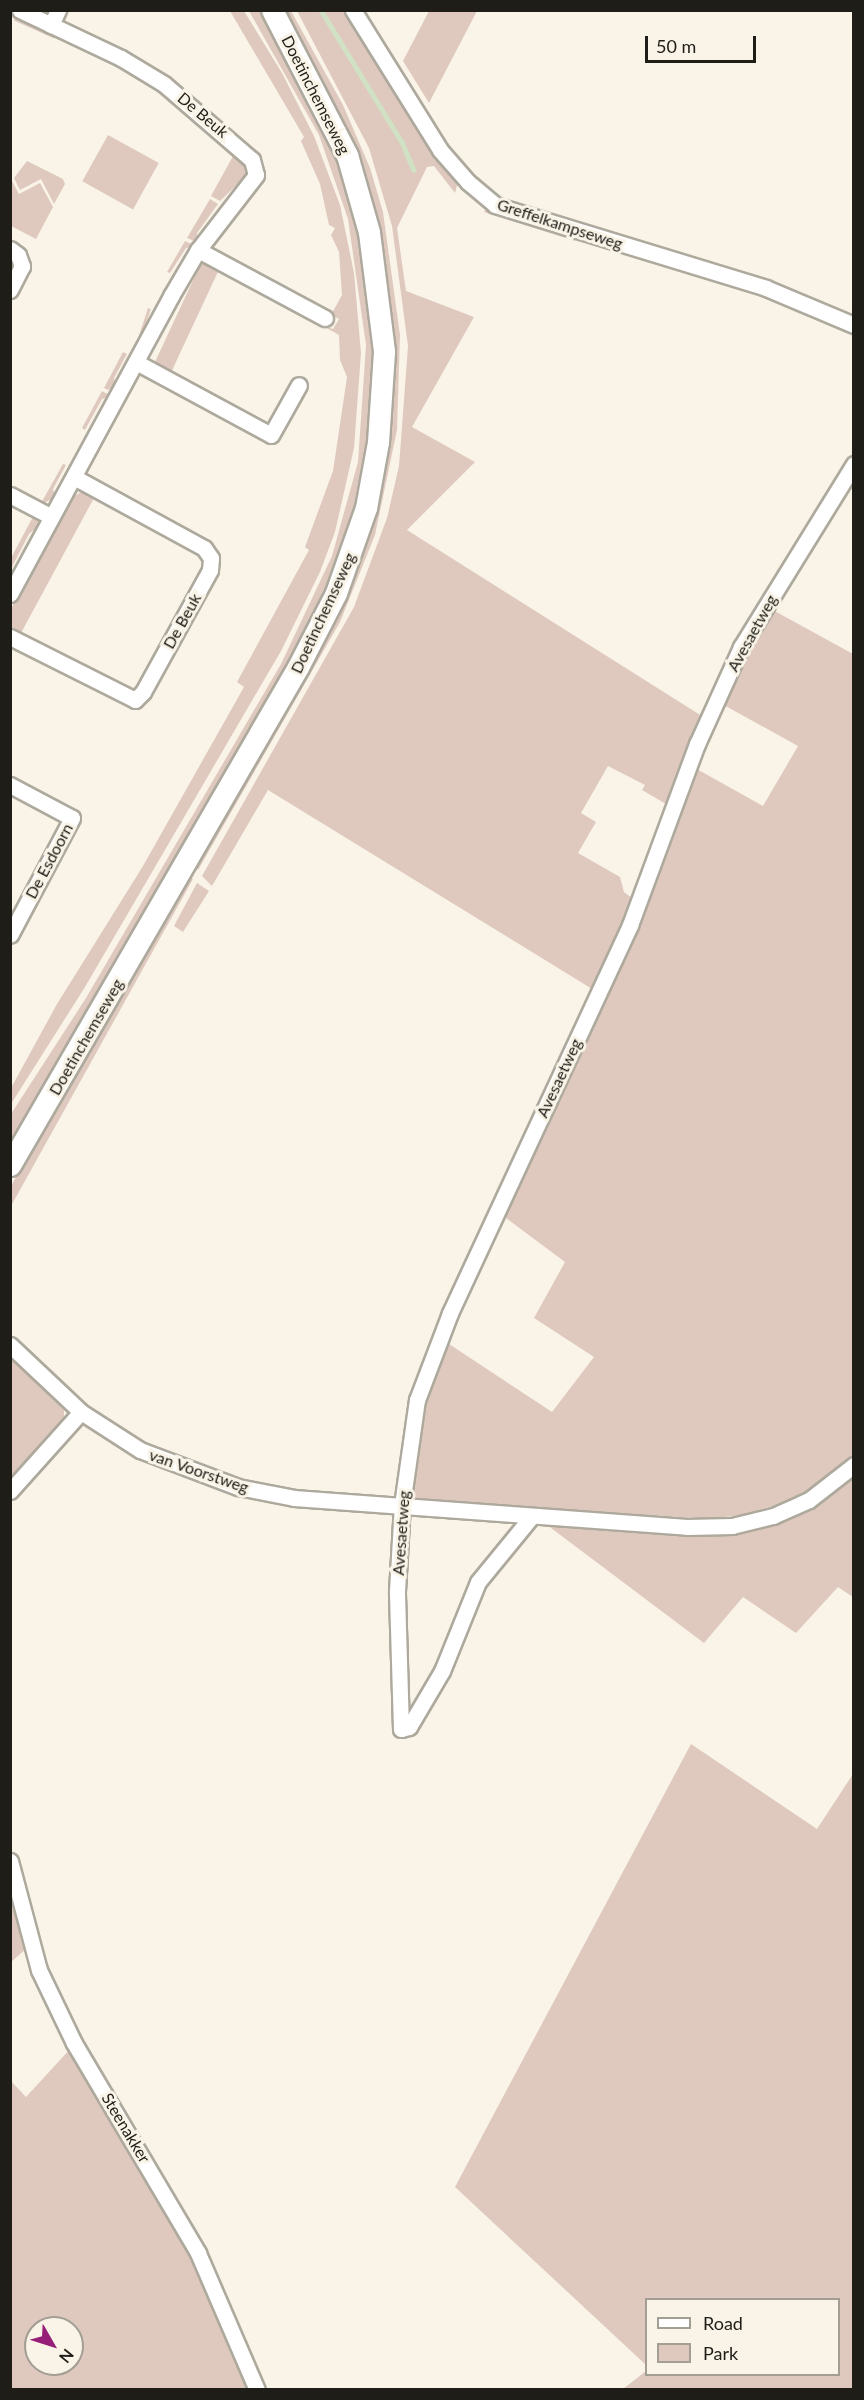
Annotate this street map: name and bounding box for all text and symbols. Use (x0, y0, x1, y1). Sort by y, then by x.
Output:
scale bar (648, 24, 759, 62)
street label: Doetinchemseweg (278, 32, 354, 158)
text: 50 m (656, 35, 696, 57)
street label: De Beuk (174, 88, 232, 142)
street label: Greffelkampseweg (495, 195, 625, 253)
street label: Doetinchemseweg (287, 550, 359, 676)
street label: De Beuk (159, 590, 205, 652)
street label: Avesaetweg (723, 591, 781, 675)
street label: De Esdoorn (21, 820, 77, 902)
street label: Doetinchemseweg (45, 975, 127, 1099)
street label: Avesaetweg (532, 1035, 586, 1121)
street label: van Voorstweg (146, 1445, 252, 1497)
street label: Avesaetweg (388, 1490, 414, 1576)
street label: Steenakker (98, 2090, 154, 2166)
legend (645, 2298, 840, 2376)
text: Road (703, 2312, 743, 2334)
north arrow (24, 2316, 84, 2376)
text: Park (703, 2342, 738, 2364)
text: N (56, 2346, 78, 2367)

